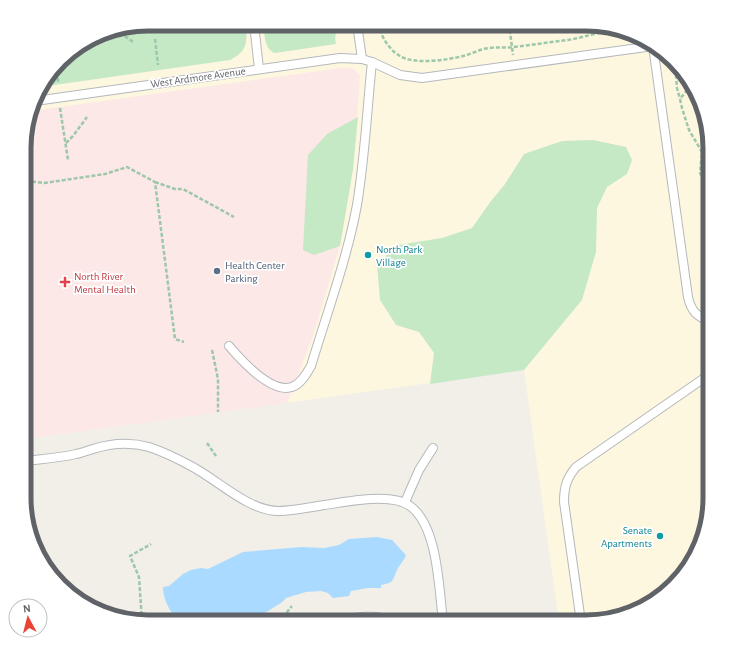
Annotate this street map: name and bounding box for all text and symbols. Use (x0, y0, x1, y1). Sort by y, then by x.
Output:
street label: West Ardmore Avenue (150, 65, 246, 90)
place label: North Park Village (376, 244, 422, 268)
marker: North Park Village (363, 250, 373, 260)
place label: Health Center Parking (225, 260, 285, 284)
marker: Health Center Parking (212, 266, 222, 276)
place label: North River Mental Health (74, 271, 136, 295)
marker: North River Mental Health (59, 276, 71, 288)
place label: Senate Apartments (601, 525, 652, 549)
marker: Senate Apartments (655, 531, 665, 541)
north arrow (8, 598, 48, 638)
text: N (22, 603, 31, 614)

